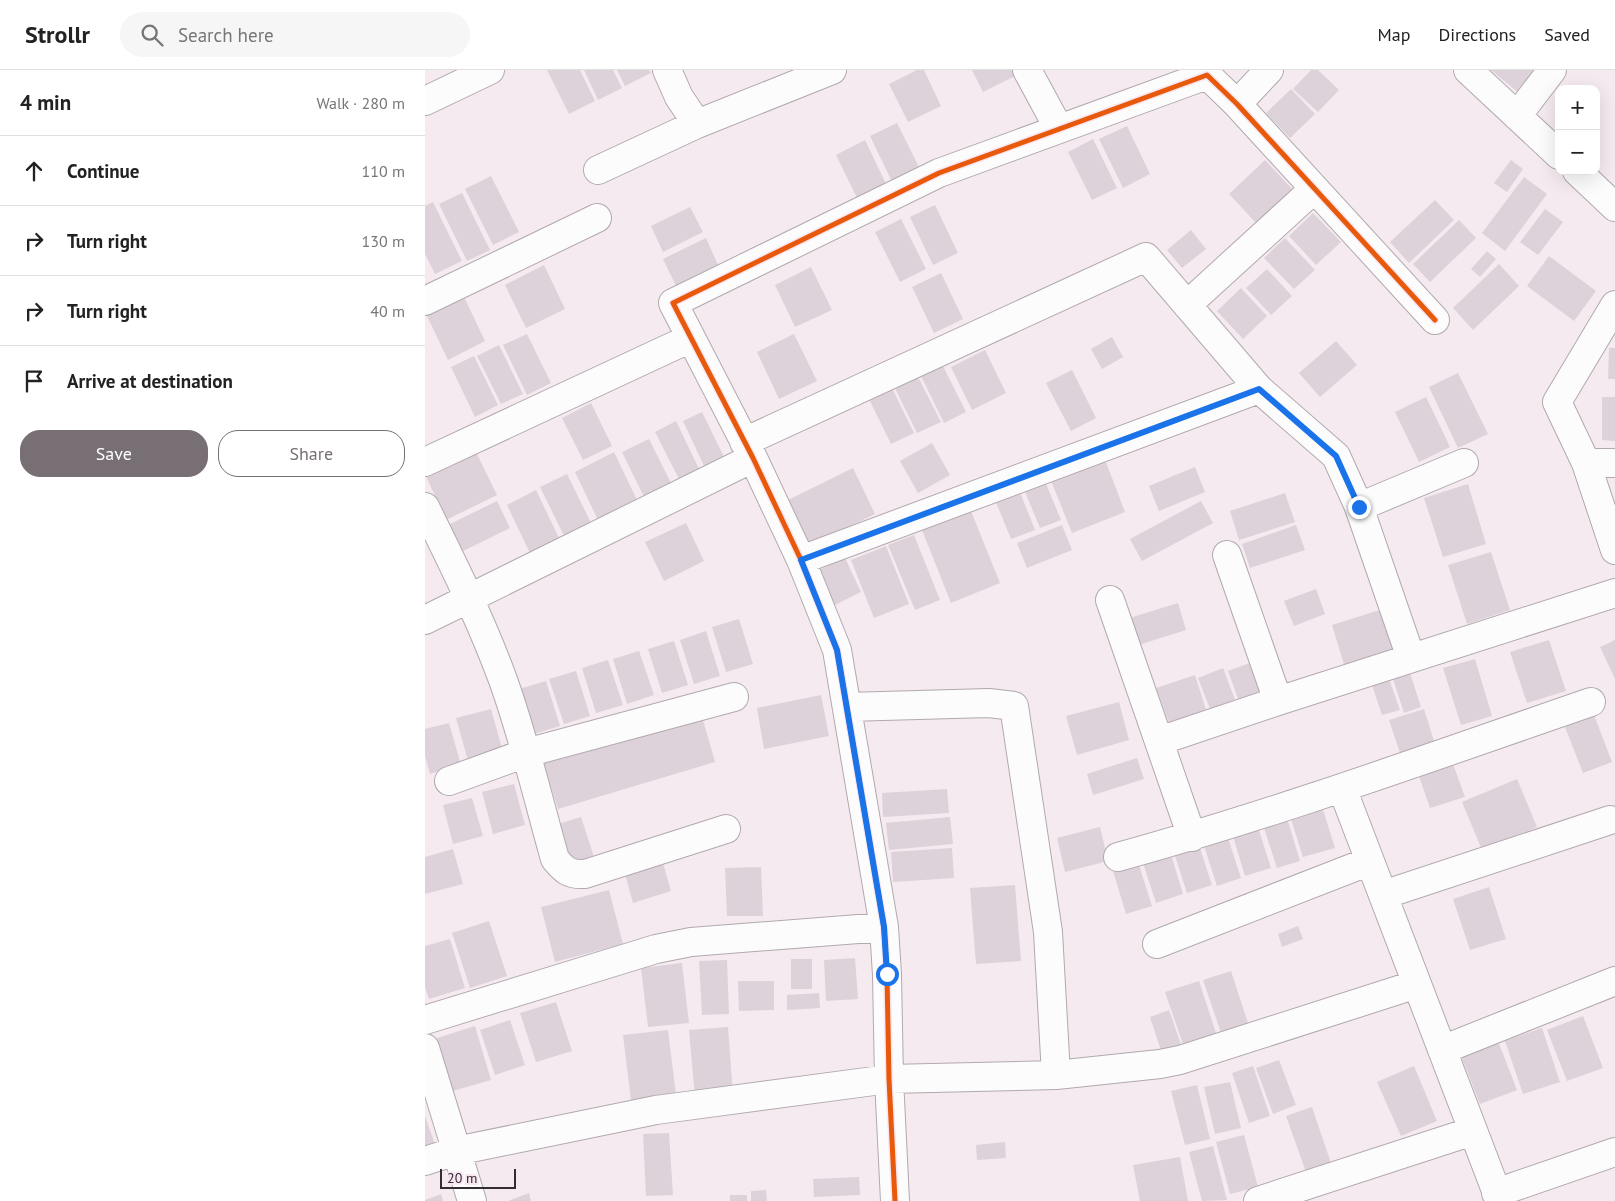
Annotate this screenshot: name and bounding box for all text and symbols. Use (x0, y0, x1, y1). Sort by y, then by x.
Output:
search box (120, 12, 470, 57)
text: Strollr (25, 19, 90, 50)
icon: search (138, 21, 166, 49)
text: Search here (178, 23, 274, 47)
text: Map (1378, 23, 1410, 46)
text: Directions (1438, 23, 1516, 46)
text: Saved (1544, 23, 1590, 46)
map controls (1555, 85, 1600, 175)
button: + (1555, 85, 1600, 130)
text: 4 min (20, 89, 71, 116)
text: Walk · 280 m (316, 93, 405, 113)
button: − (1555, 130, 1600, 175)
icon: ahead (20, 157, 48, 185)
text: Continue (67, 159, 139, 183)
text: 110 m (362, 161, 405, 181)
icon: right (20, 227, 48, 255)
text: Turn right (67, 229, 147, 253)
text: 130 m (362, 231, 405, 251)
icon: right (20, 297, 48, 325)
text: Turn right (67, 299, 147, 323)
text: 40 m (370, 301, 405, 321)
icon: arrive (20, 367, 48, 395)
text: Arrive at destination (67, 369, 233, 393)
button: Save (20, 430, 208, 477)
button: Share (218, 430, 405, 477)
route end (1348, 496, 1371, 519)
route start (876, 963, 899, 986)
scale bar (440, 1166, 516, 1189)
text: 20 m (447, 1169, 477, 1187)

